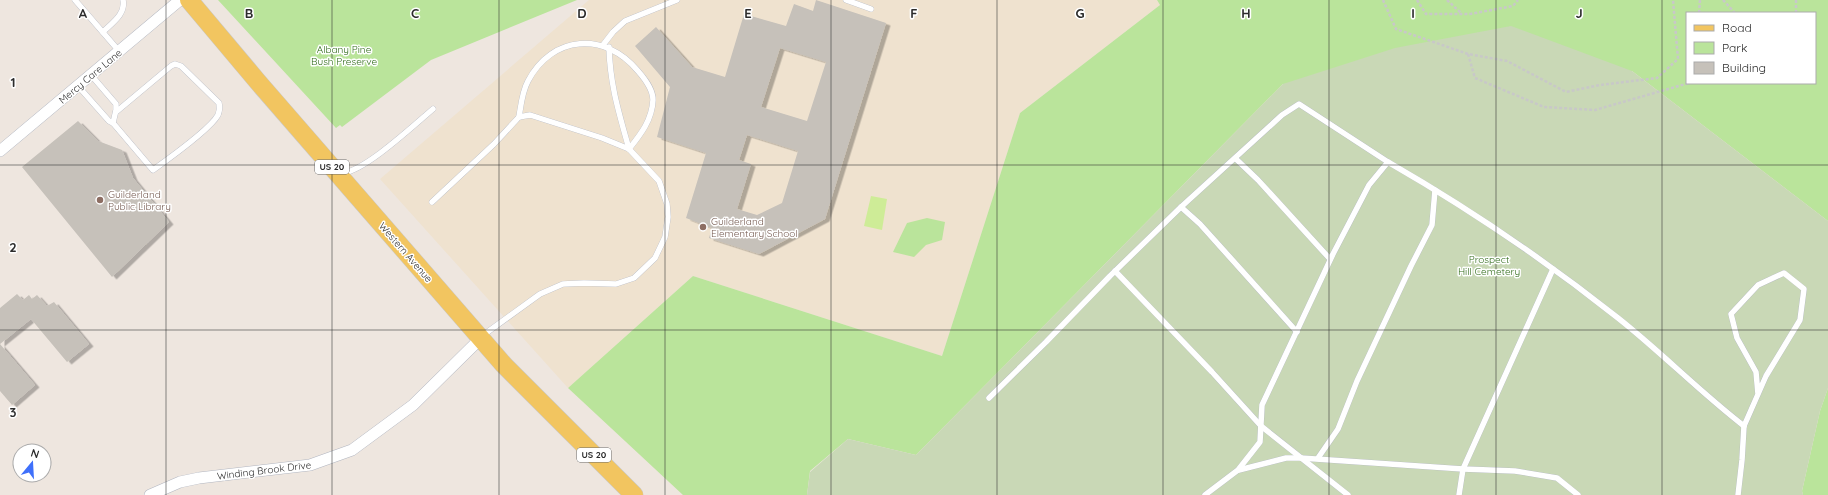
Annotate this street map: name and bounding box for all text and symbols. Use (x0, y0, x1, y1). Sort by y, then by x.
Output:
text: A (79, 5, 88, 21)
text: B (245, 5, 253, 21)
text: C (411, 5, 419, 21)
text: D (577, 5, 587, 21)
text: E (744, 5, 752, 21)
text: F (910, 5, 918, 21)
text: G (1075, 5, 1085, 21)
text: H (1241, 5, 1251, 21)
text: I (1411, 5, 1415, 21)
text: J (1575, 5, 1583, 21)
legend (1686, 12, 1816, 84)
text: Road (1722, 20, 1752, 35)
text: Park (1722, 40, 1747, 55)
park label: Albany Pine Bush Preserve (311, 43, 377, 68)
street label: Mercy Care Lane (56, 46, 125, 107)
text: Building (1722, 60, 1766, 75)
text: 1 (10, 74, 16, 90)
road number: US 20 (315, 160, 349, 174)
place label: Guilderland Public Library (108, 188, 171, 213)
marker: Guilderland Public Library (95, 195, 105, 205)
place label: Guilderland Elementary School (711, 215, 798, 240)
street label: Western Avenue (376, 220, 435, 285)
marker: Guilderland Elementary School (698, 222, 708, 232)
text: 2 (9, 239, 17, 255)
park label: Prospect Hill Cemetery (1458, 253, 1520, 278)
text: 3 (10, 404, 17, 420)
north arrow (12, 443, 52, 483)
text: N (29, 446, 41, 461)
road number: US 20 (577, 448, 611, 462)
street label: Winding Brook Drive (216, 458, 312, 483)

